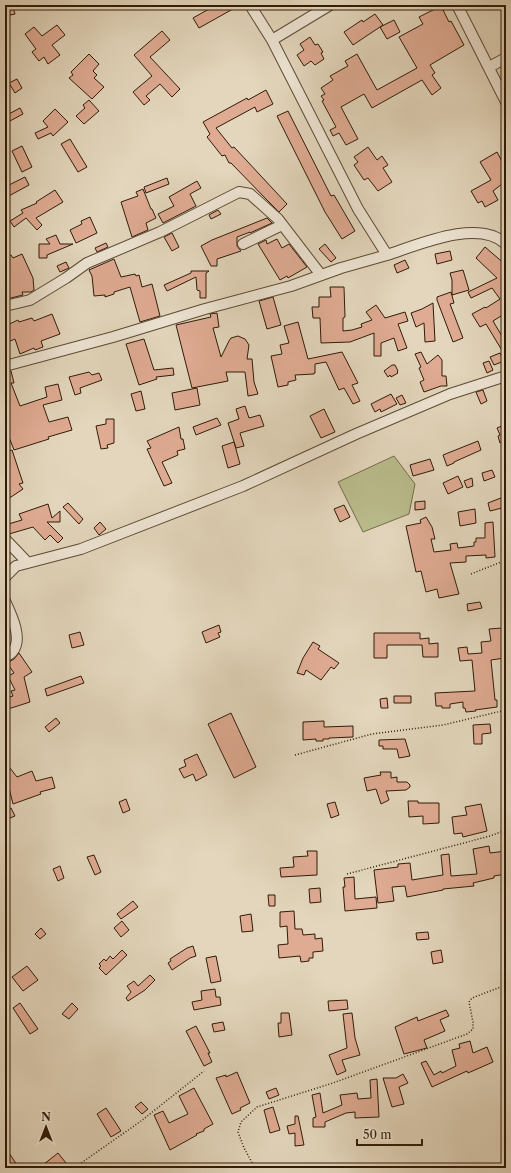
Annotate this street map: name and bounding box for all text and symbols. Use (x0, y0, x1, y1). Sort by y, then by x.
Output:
north arrow (26, 1107, 66, 1147)
text: N (41, 1110, 51, 1124)
scale bar (357, 1121, 422, 1147)
text: 50 m (363, 1127, 392, 1142)

